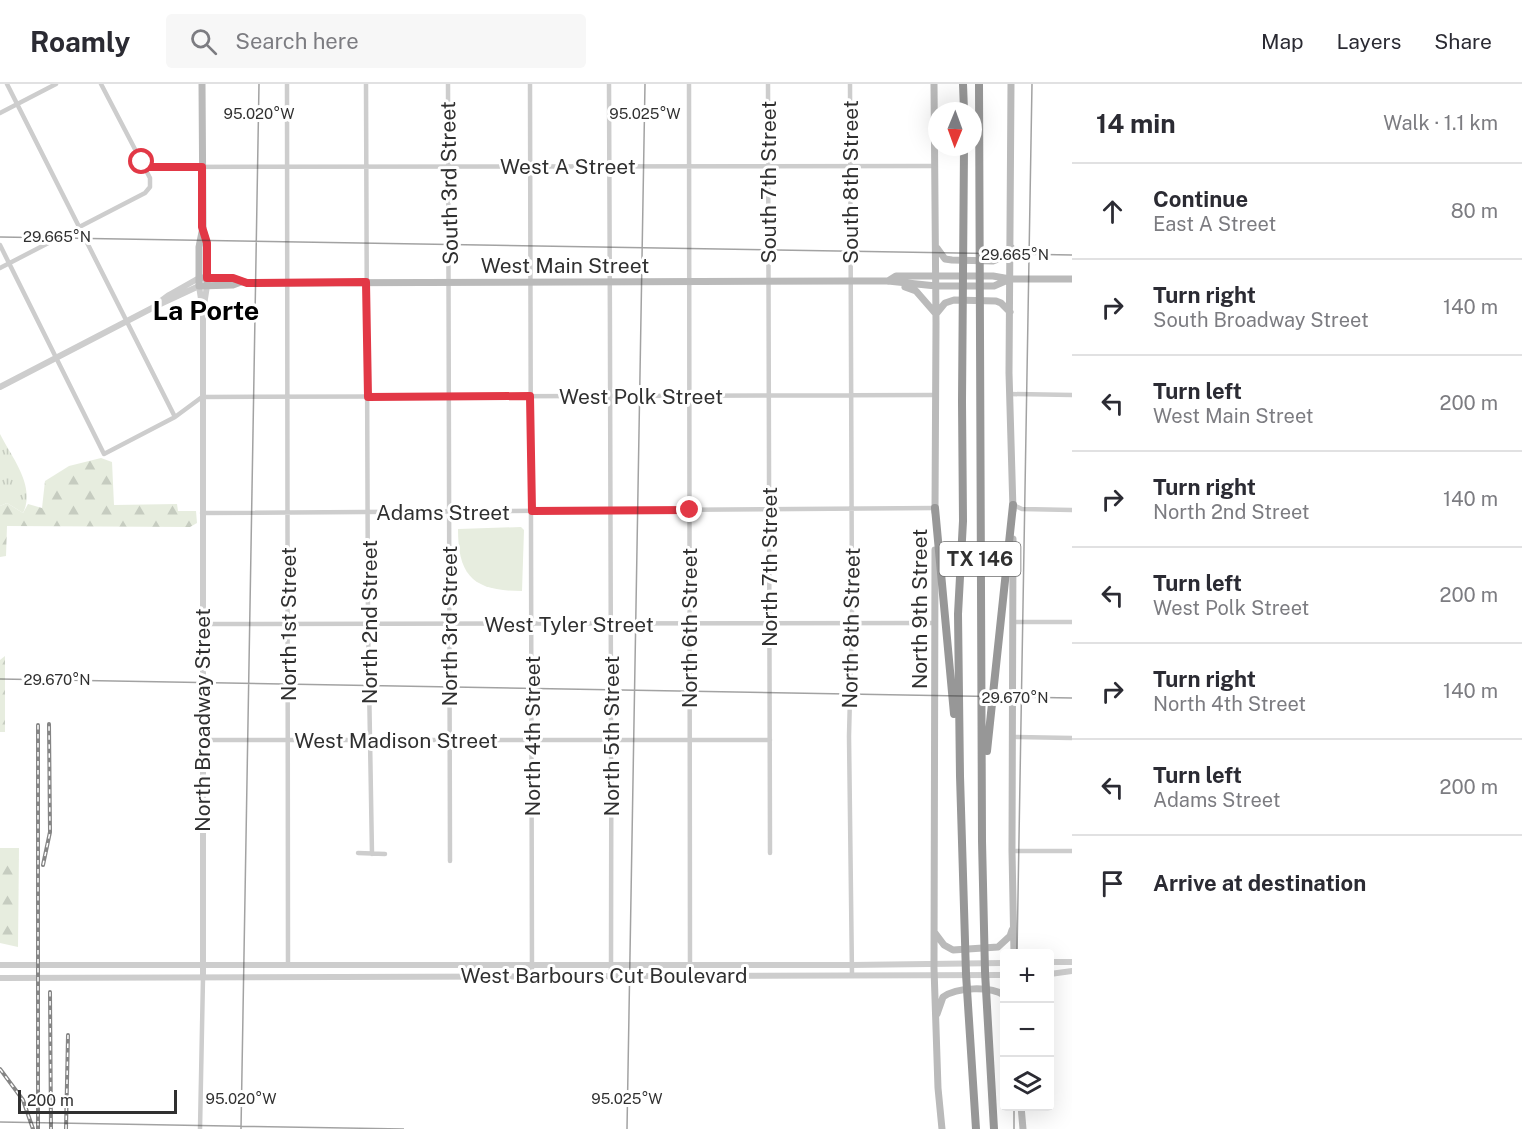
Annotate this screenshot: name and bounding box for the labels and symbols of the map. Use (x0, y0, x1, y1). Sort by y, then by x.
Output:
street label: South 8th Street (838, 100, 863, 264)
street label: South 3rd Street (435, 101, 463, 265)
street label: South 7th Street (756, 101, 781, 263)
north arrow (928, 102, 982, 156)
text: 95.020°W (224, 105, 294, 122)
text: 95.025°W (609, 105, 681, 122)
route start (128, 148, 154, 174)
street label: West A Street (500, 154, 636, 179)
text: 29.665°N (23, 228, 91, 245)
text: 29.665°N (981, 246, 1049, 263)
street label: West Main Street (481, 253, 649, 278)
district label: La Porte (153, 294, 259, 326)
street label: West Polk Street (559, 384, 723, 409)
street label: North 7th Street (757, 487, 782, 647)
route end (676, 496, 702, 522)
street label: Adams Street (376, 500, 510, 525)
street label: North 9th Street (907, 529, 932, 689)
street label: North 2nd Street (357, 540, 382, 704)
road number: TX 146 (940, 542, 1020, 576)
street label: North 3rd Street (437, 545, 462, 707)
street label: North 1st Street (276, 547, 301, 701)
street label: North 8th Street (837, 547, 865, 709)
street label: North 6th Street (677, 548, 702, 708)
street label: North Broadway Street (190, 608, 215, 832)
street label: West Tyler Street (484, 612, 654, 637)
street label: North 5th Street (599, 655, 624, 817)
street label: North 4th Street (520, 656, 545, 816)
text: 29.670°N (24, 671, 90, 688)
text: 29.670°N (982, 689, 1048, 706)
street label: West Madison Street (294, 728, 498, 753)
street label: West Barbours Cut Boulevard (460, 963, 748, 988)
scale bar (18, 1087, 177, 1114)
text: 95.020°W (206, 1090, 276, 1107)
text: 95.025°W (591, 1090, 663, 1107)

